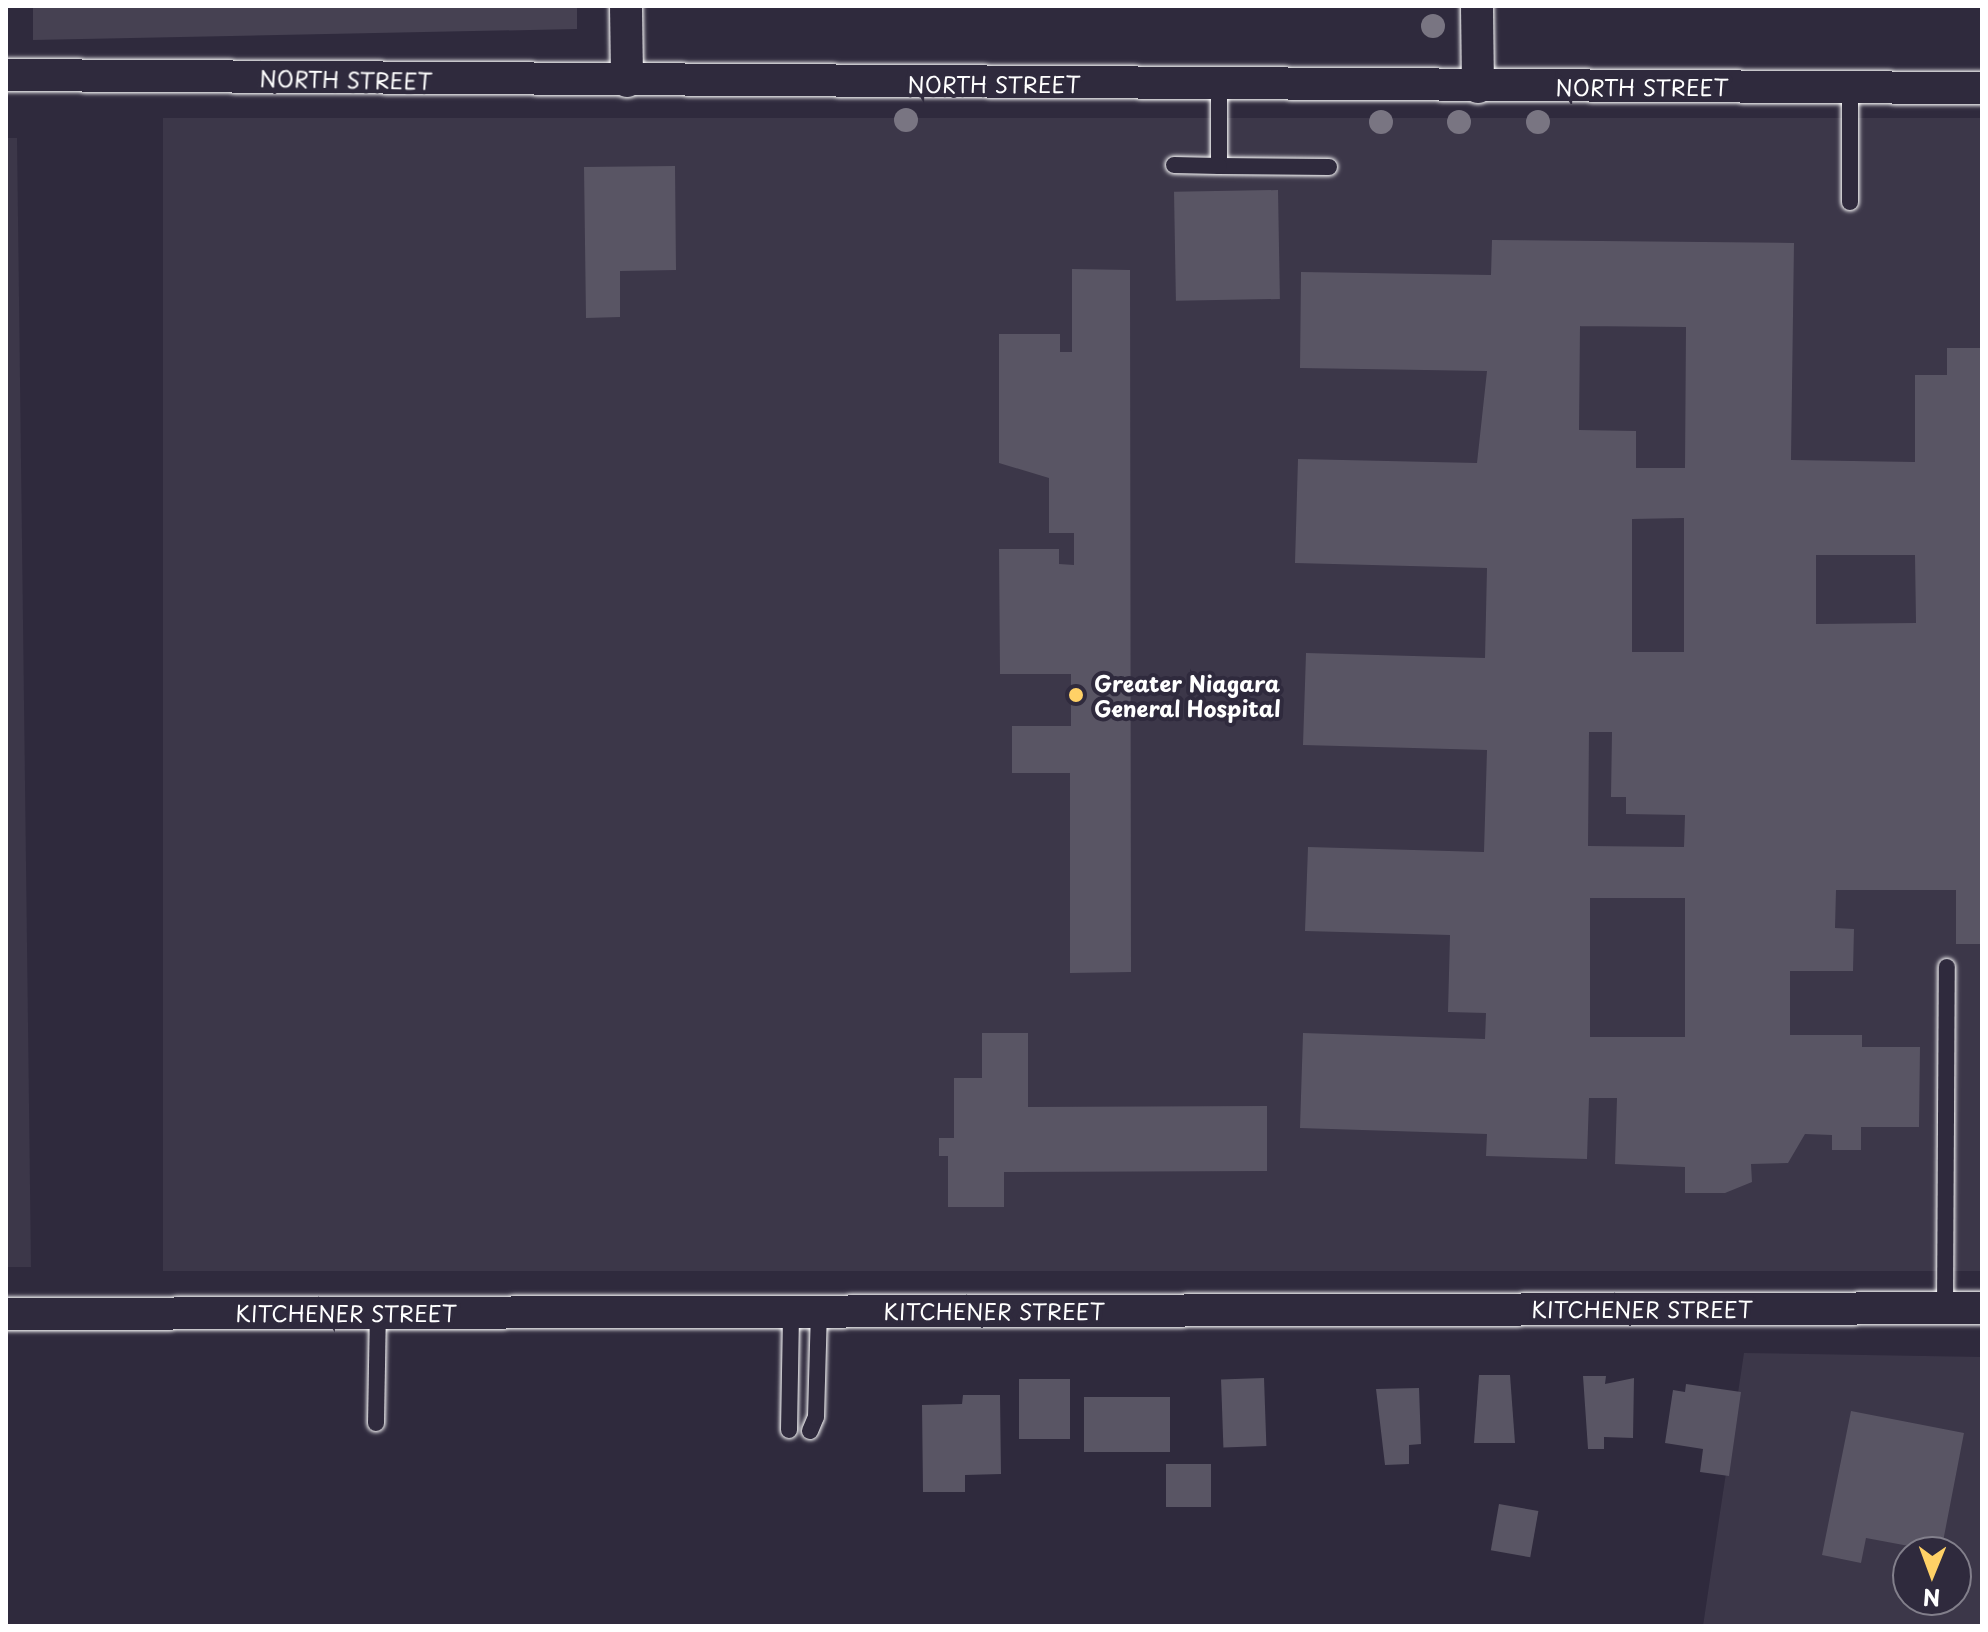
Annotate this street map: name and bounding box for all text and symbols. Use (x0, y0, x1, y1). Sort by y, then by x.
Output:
street label: NORTH STREET (258, 64, 434, 94)
street label: NORTH STREET (906, 71, 1082, 97)
street label: NORTH STREET (1554, 74, 1730, 100)
place label: Greater Niagara General Hospital (1094, 669, 1282, 720)
marker: Greater Niagara General Hospital (1065, 684, 1087, 706)
street label: KITCHENER STREET (1530, 1296, 1754, 1322)
street label: KITCHENER STREET (882, 1298, 1106, 1324)
street label: KITCHENER STREET (234, 1300, 458, 1326)
north arrow (1892, 1536, 1972, 1616)
text: N (1923, 1582, 1941, 1615)

